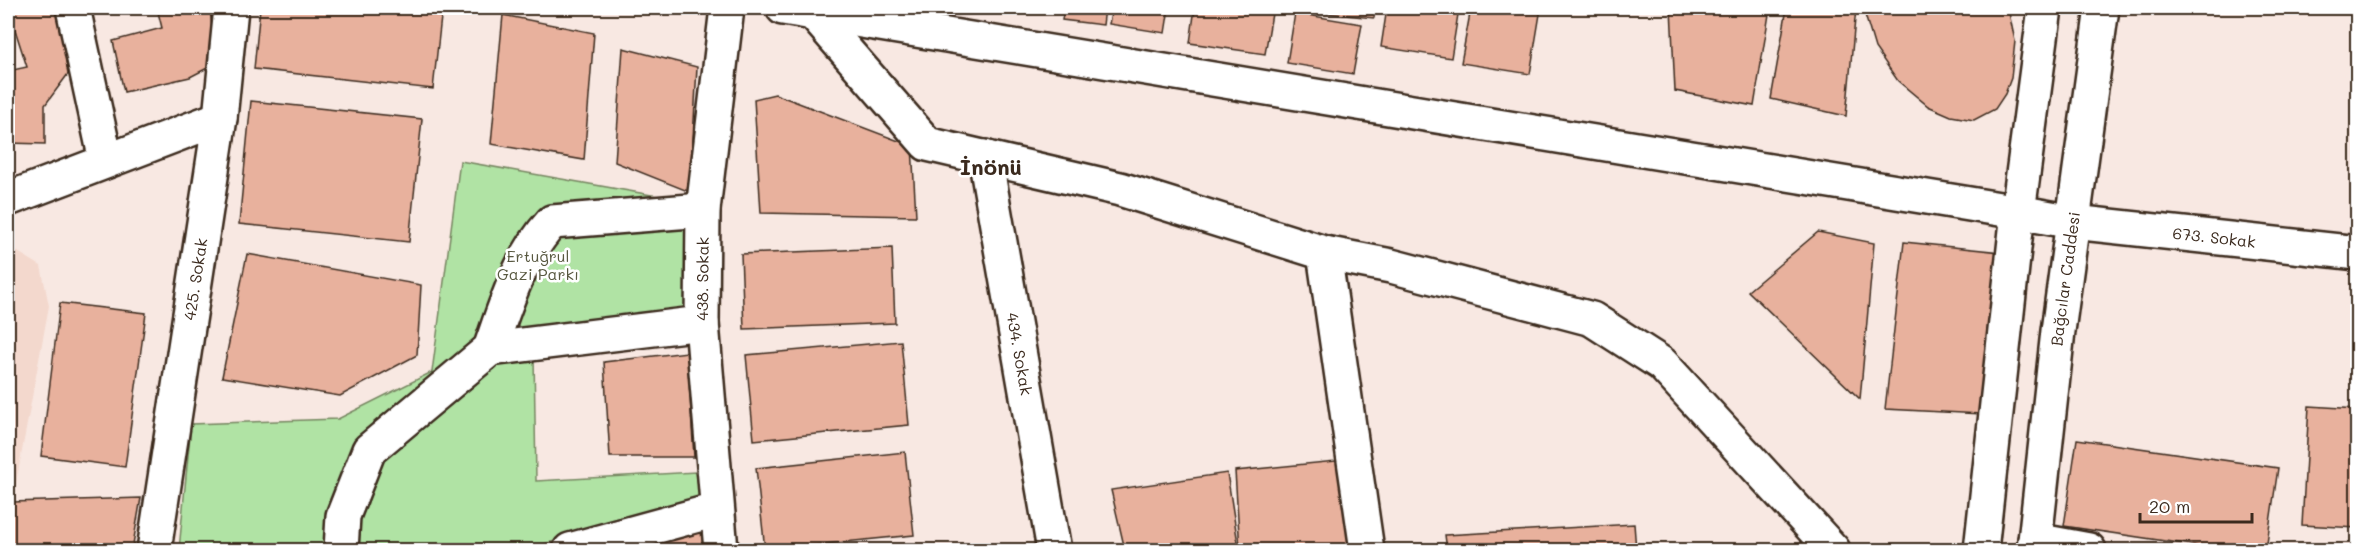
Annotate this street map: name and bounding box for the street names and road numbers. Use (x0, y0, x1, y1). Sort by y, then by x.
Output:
street label: Bağcılar Caddesi (2045, 210, 2084, 347)
street label: 673. Sokak (2172, 222, 2257, 252)
street label: 425. Sokak (178, 236, 212, 322)
street label: 438. Sokak (691, 237, 713, 321)
street label: 434. Sokak (1003, 311, 1038, 397)

